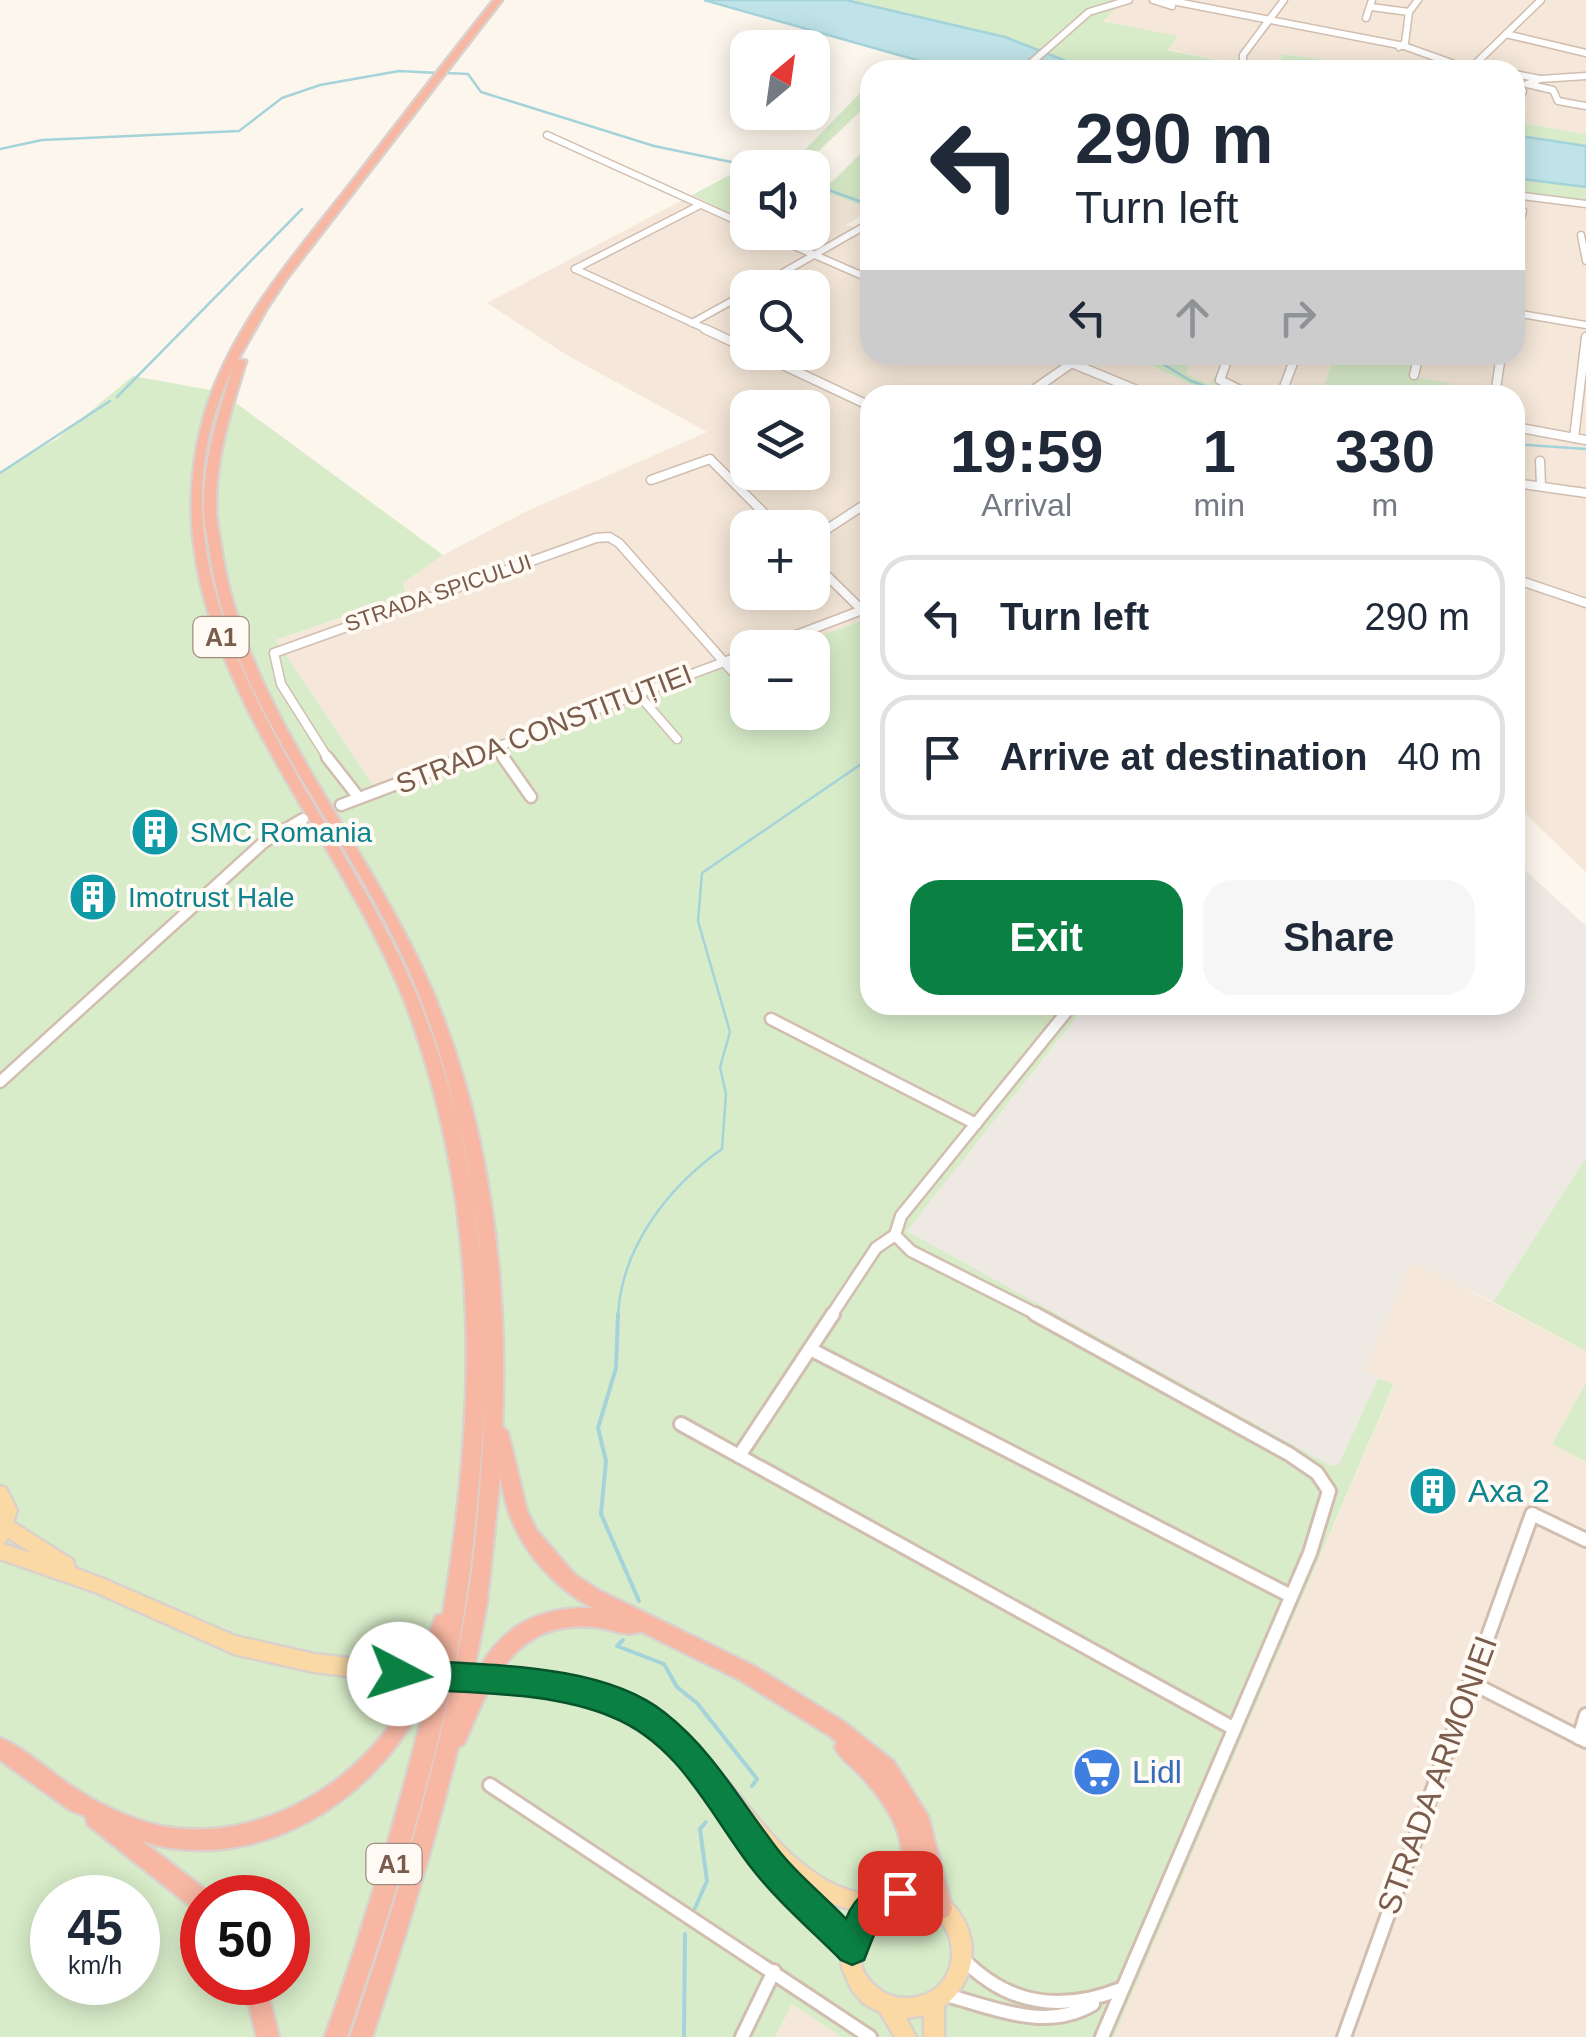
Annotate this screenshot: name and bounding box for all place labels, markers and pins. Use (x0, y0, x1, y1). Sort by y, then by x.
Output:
building icon: SMC Romania (129, 806, 181, 858)
place label: SMC Romania (190, 817, 372, 848)
building icon: Imotrust Hale (67, 871, 119, 923)
place label: Imotrust Hale (128, 882, 295, 913)
building icon: Axa 2 (1407, 1465, 1459, 1517)
place label: Axa 2 (1468, 1473, 1550, 1509)
supermarket icon: Lidl (1071, 1746, 1123, 1798)
place label: Lidl (1132, 1754, 1182, 1790)
pin (858, 1851, 943, 1936)

